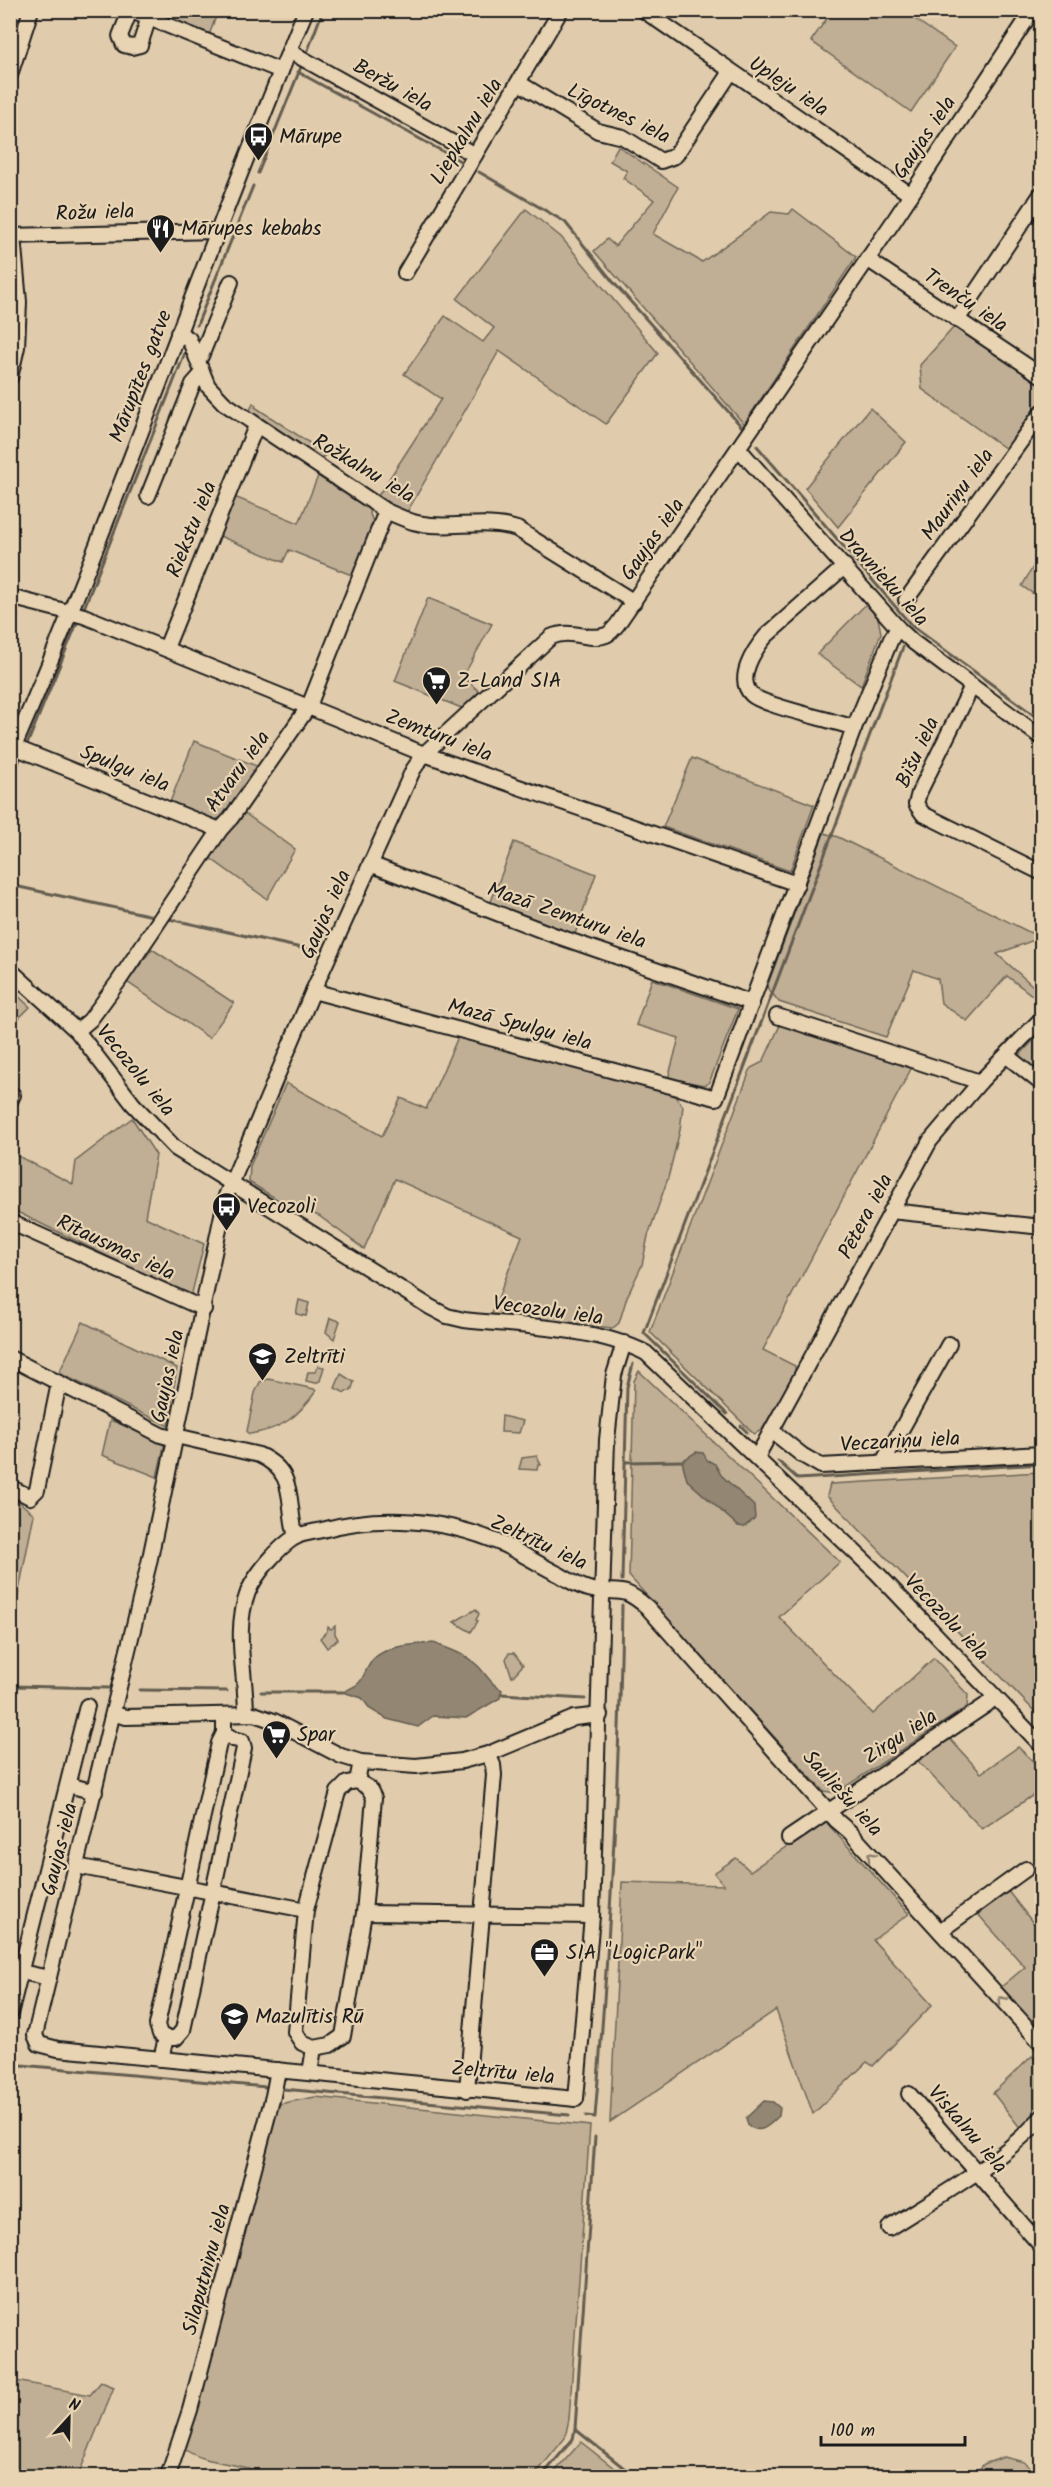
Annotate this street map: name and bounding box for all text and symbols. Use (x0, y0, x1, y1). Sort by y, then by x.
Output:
street label: Upleju iela (741, 48, 835, 126)
street label: Beržu iela (346, 51, 438, 122)
street label: Liepkalnu iela (422, 72, 512, 192)
street label: Līgotnes iela (561, 75, 676, 154)
street label: Gaujas iela (885, 89, 965, 186)
bus stop icon: Mārupe (242, 120, 274, 162)
place label: Mārupe (279, 121, 343, 154)
street label: Rožu iela (55, 196, 135, 231)
restaurant icon: Mārupes kebabs (144, 212, 176, 254)
place label: Mārupes kebabs (181, 213, 322, 246)
street label: Trenču iela (916, 261, 1014, 342)
street label: Mārupītes gatve (101, 305, 182, 448)
street label: Rožkalnu iela (306, 426, 421, 513)
street label: Mauriņu iela (913, 442, 1003, 548)
street label: Riekstu iela (158, 476, 227, 583)
street label: Gaujas iela (613, 492, 694, 588)
street label: Dravnieku iela (830, 521, 936, 635)
supermarket icon: Z-Land SIA (420, 664, 452, 706)
place label: Z-Land SIA (457, 665, 562, 698)
street label: Zemturu iela (380, 701, 497, 772)
street label: Bišu iela (887, 712, 949, 794)
street label: Atvaru iela (197, 724, 279, 820)
street label: Spulgu iela (75, 736, 174, 802)
street label: Gaujas iela (292, 865, 361, 965)
street label: Mazā Zemturu iela (483, 874, 651, 959)
street label: Mazā Spulgu iela (444, 990, 596, 1061)
street label: Vecozolu iela (87, 1017, 183, 1125)
street label: Pētera iela (830, 1168, 903, 1265)
bus stop icon: Vecozoli (210, 1190, 242, 1232)
place label: Vecozoli (247, 1191, 316, 1224)
street label: Rītausmas iela (51, 1206, 180, 1290)
street label: Vecozolu iela (490, 1287, 605, 1336)
street label: Gaujas iela (142, 1327, 194, 1426)
school or university icon: Zeltrīti (247, 1340, 279, 1382)
place label: Zeltrīti (284, 1341, 346, 1374)
street label: Veczariņu iela (839, 1423, 961, 1462)
street label: Zeltrītu iela (484, 1506, 592, 1580)
street label: Vecozolu iela (895, 1567, 996, 1670)
street label: Zirgu iela (857, 1701, 945, 1774)
supermarket icon: Spar (260, 1718, 292, 1760)
place label: Spar (297, 1719, 336, 1752)
street label: Sauliešu iela (794, 1743, 890, 1845)
street label: Gaujas iela (33, 1799, 88, 1899)
one-way arrow (867, 1852, 878, 1862)
office icon: SIA "LogicPark" (529, 1936, 561, 1978)
place label: SIA "LogicPark" (566, 1937, 702, 1970)
one-way arrow (998, 1996, 1009, 2007)
school or university icon: Mazulītis Rū (218, 2000, 250, 2042)
place label: Mazulītis Rū (255, 2001, 365, 2034)
street label: Zeltrītu iela (450, 2053, 556, 2094)
street label: Viskalnu iela (919, 2078, 1015, 2182)
street label: Silaputniņu iela (174, 2200, 241, 2339)
north arrow (39, 2388, 99, 2448)
text: N (65, 2392, 83, 2419)
scale bar (821, 2409, 965, 2447)
text: 100 m (830, 2417, 875, 2446)

